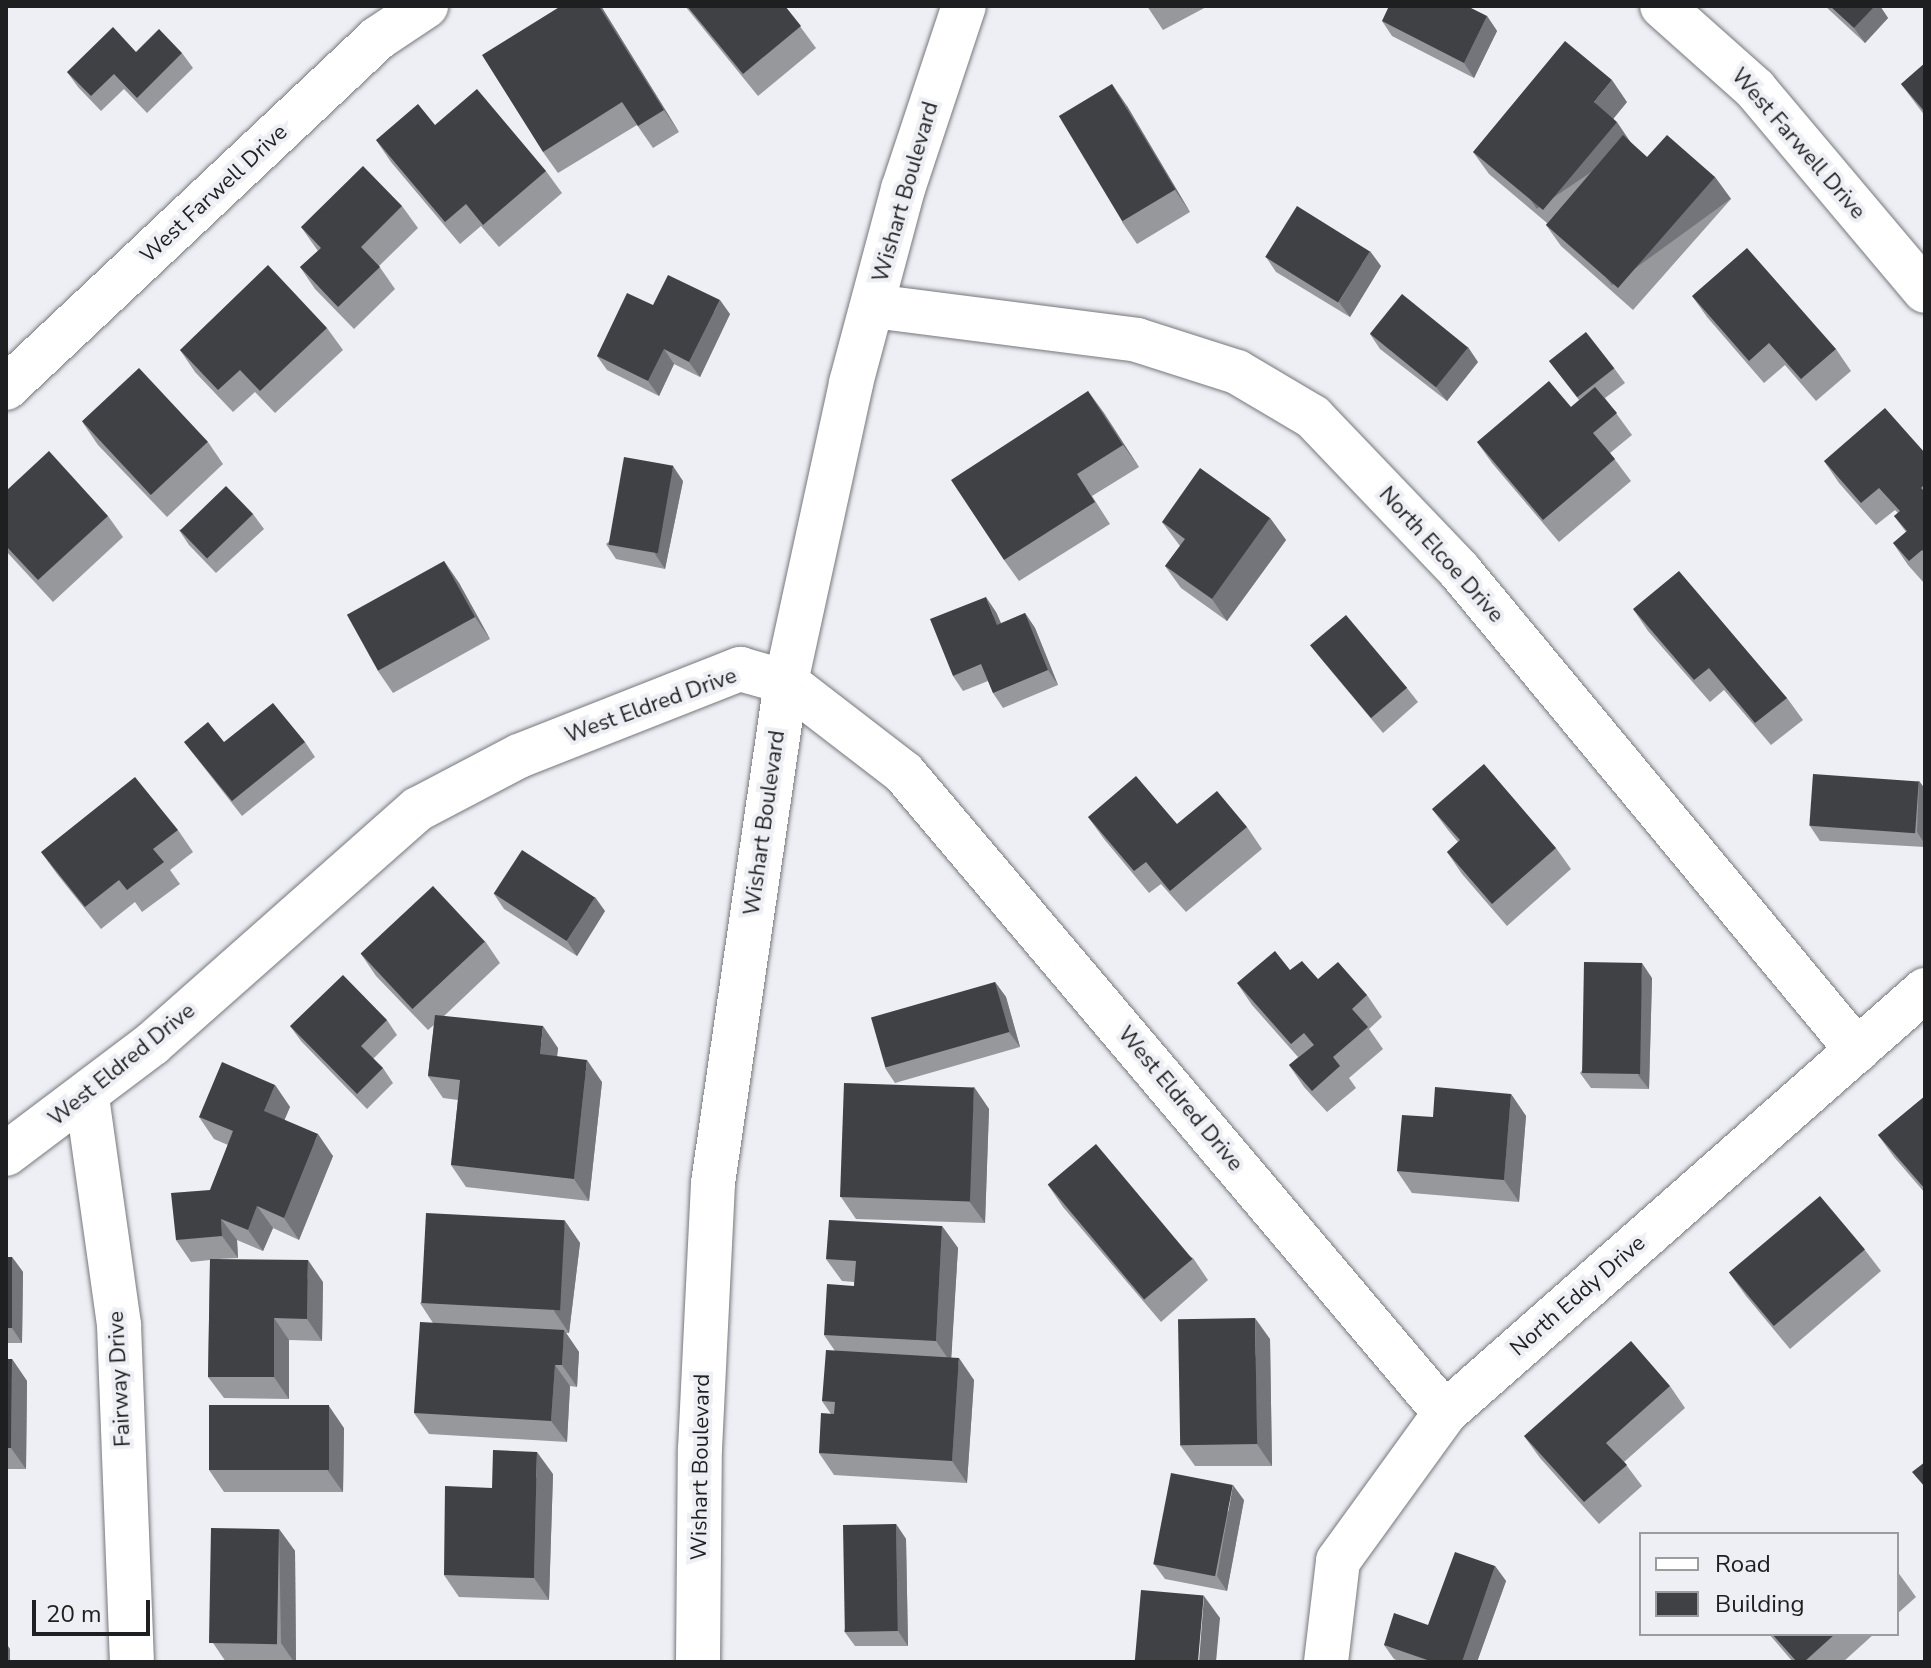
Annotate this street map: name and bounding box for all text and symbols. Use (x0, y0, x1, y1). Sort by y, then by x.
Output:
street label: West Farwell Drive (1725, 63, 1871, 225)
street label: Wishart Boulevard (868, 99, 944, 285)
street label: West Farwell Drive (135, 119, 293, 269)
street label: North Elcoe Drive (1373, 482, 1509, 628)
street label: West Eldred Drive (562, 663, 740, 749)
street label: Wishart Boulevard (739, 729, 791, 917)
street label: West Eldred Drive (44, 998, 200, 1132)
street label: West Eldred Drive (1112, 1021, 1248, 1177)
street label: North Eddy Drive (1505, 1230, 1651, 1362)
street label: Fairway Drive (103, 1310, 137, 1448)
street label: Wishart Boulevard (686, 1373, 716, 1561)
legend (1639, 1532, 1899, 1636)
text: Road (1715, 1548, 1771, 1580)
scale bar (36, 1584, 154, 1634)
text: Building (1715, 1588, 1805, 1620)
text: 20 m (46, 1598, 102, 1630)

